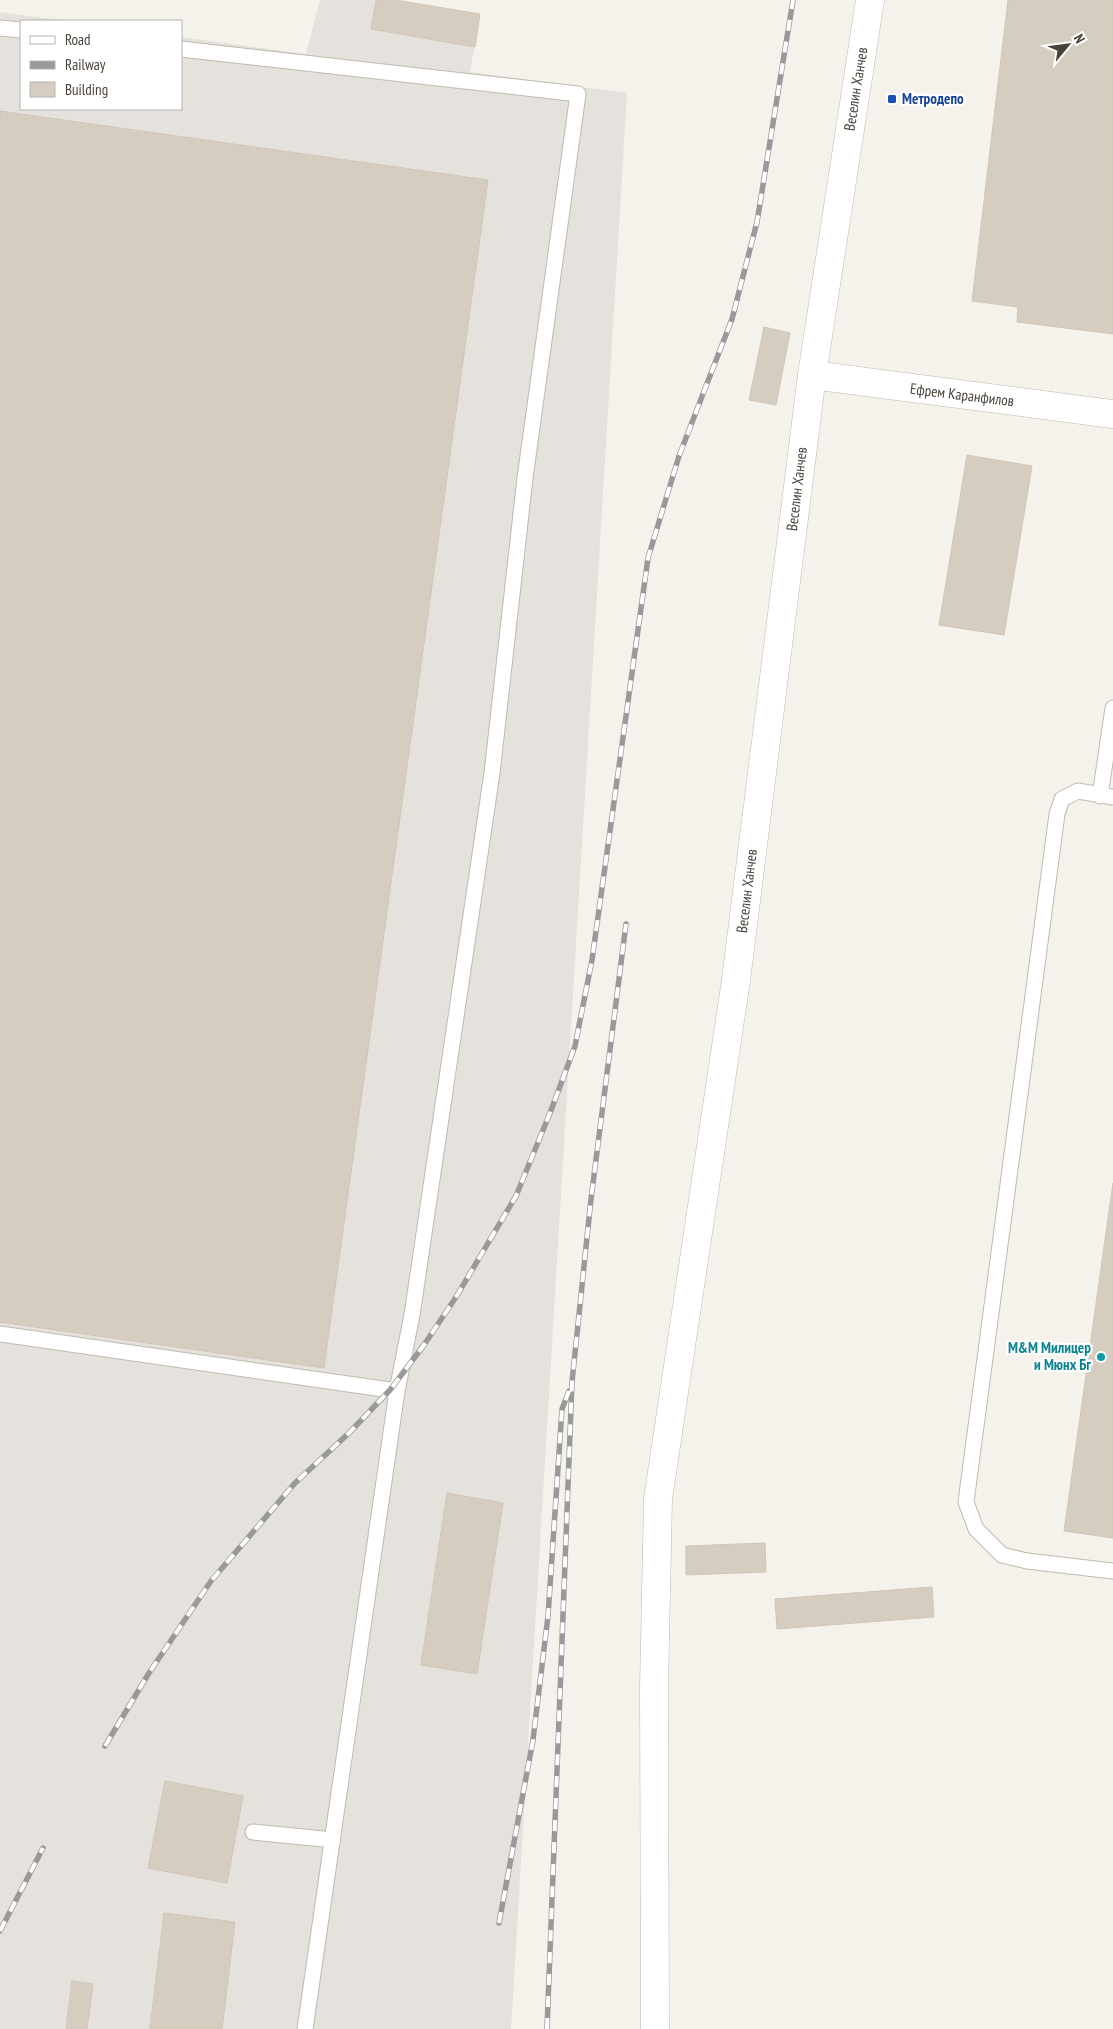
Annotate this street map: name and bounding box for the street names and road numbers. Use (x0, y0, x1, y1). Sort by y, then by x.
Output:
street label: Веселин Ханчев (840, 46, 871, 132)
street label: Ефрем Каранфилов (909, 379, 1015, 410)
street label: Веселин Ханчев (782, 446, 811, 532)
street label: Веселин Ханчев (732, 848, 761, 934)

